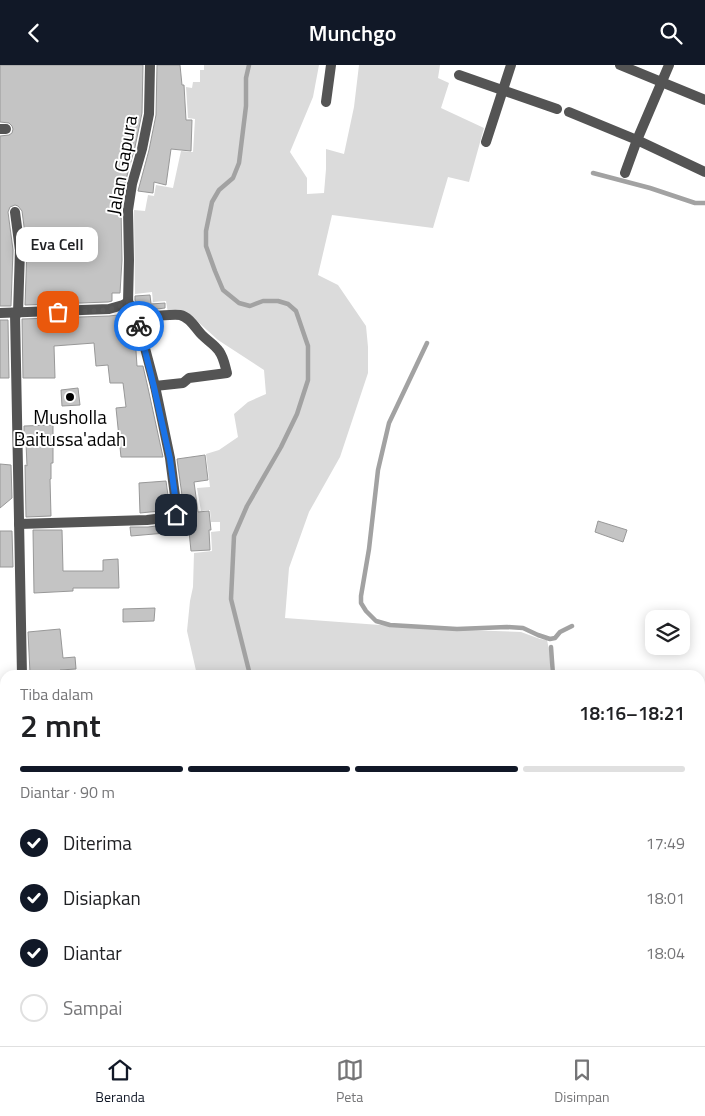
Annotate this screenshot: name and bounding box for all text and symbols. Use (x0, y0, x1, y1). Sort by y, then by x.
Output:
text: Munchgo (309, 16, 396, 50)
icon: back (20, 19, 48, 47)
icon: search (657, 19, 685, 47)
street label: Jalan Gapura (98, 112, 144, 217)
callout: Eva Cell (17, 227, 99, 262)
text: Eva Cell (31, 232, 83, 256)
pin (37, 291, 79, 333)
icon: bag (44, 298, 72, 326)
courier (114, 301, 164, 351)
icon: bike (125, 312, 153, 340)
marker: Musholla Baitussa'adah (64, 391, 76, 403)
place label: Musholla Baitussa'adah (14, 402, 126, 453)
pin (155, 494, 197, 536)
icon: home (162, 501, 190, 529)
map controls (645, 610, 690, 655)
button: layers (645, 610, 690, 655)
text: Tiba dalam (20, 682, 93, 706)
text: 18:16–18:21 (579, 698, 685, 727)
text: 2 mnt (20, 701, 101, 749)
text: Diantar · 90 m (20, 780, 115, 804)
text: Diterima (63, 828, 132, 857)
icon: check (20, 829, 48, 857)
text: 17:49 (646, 831, 685, 855)
text: Disiapkan (63, 883, 141, 912)
icon: check (20, 884, 48, 912)
text: 18:01 (646, 886, 685, 910)
text: Diantar (63, 938, 122, 967)
icon: check (20, 939, 48, 967)
text: 18:04 (646, 941, 685, 965)
text: Sampai (63, 993, 122, 1022)
tab: Beranda (95, 1056, 145, 1107)
tab: Peta (336, 1056, 364, 1107)
tab: Disimpan (554, 1056, 610, 1107)

